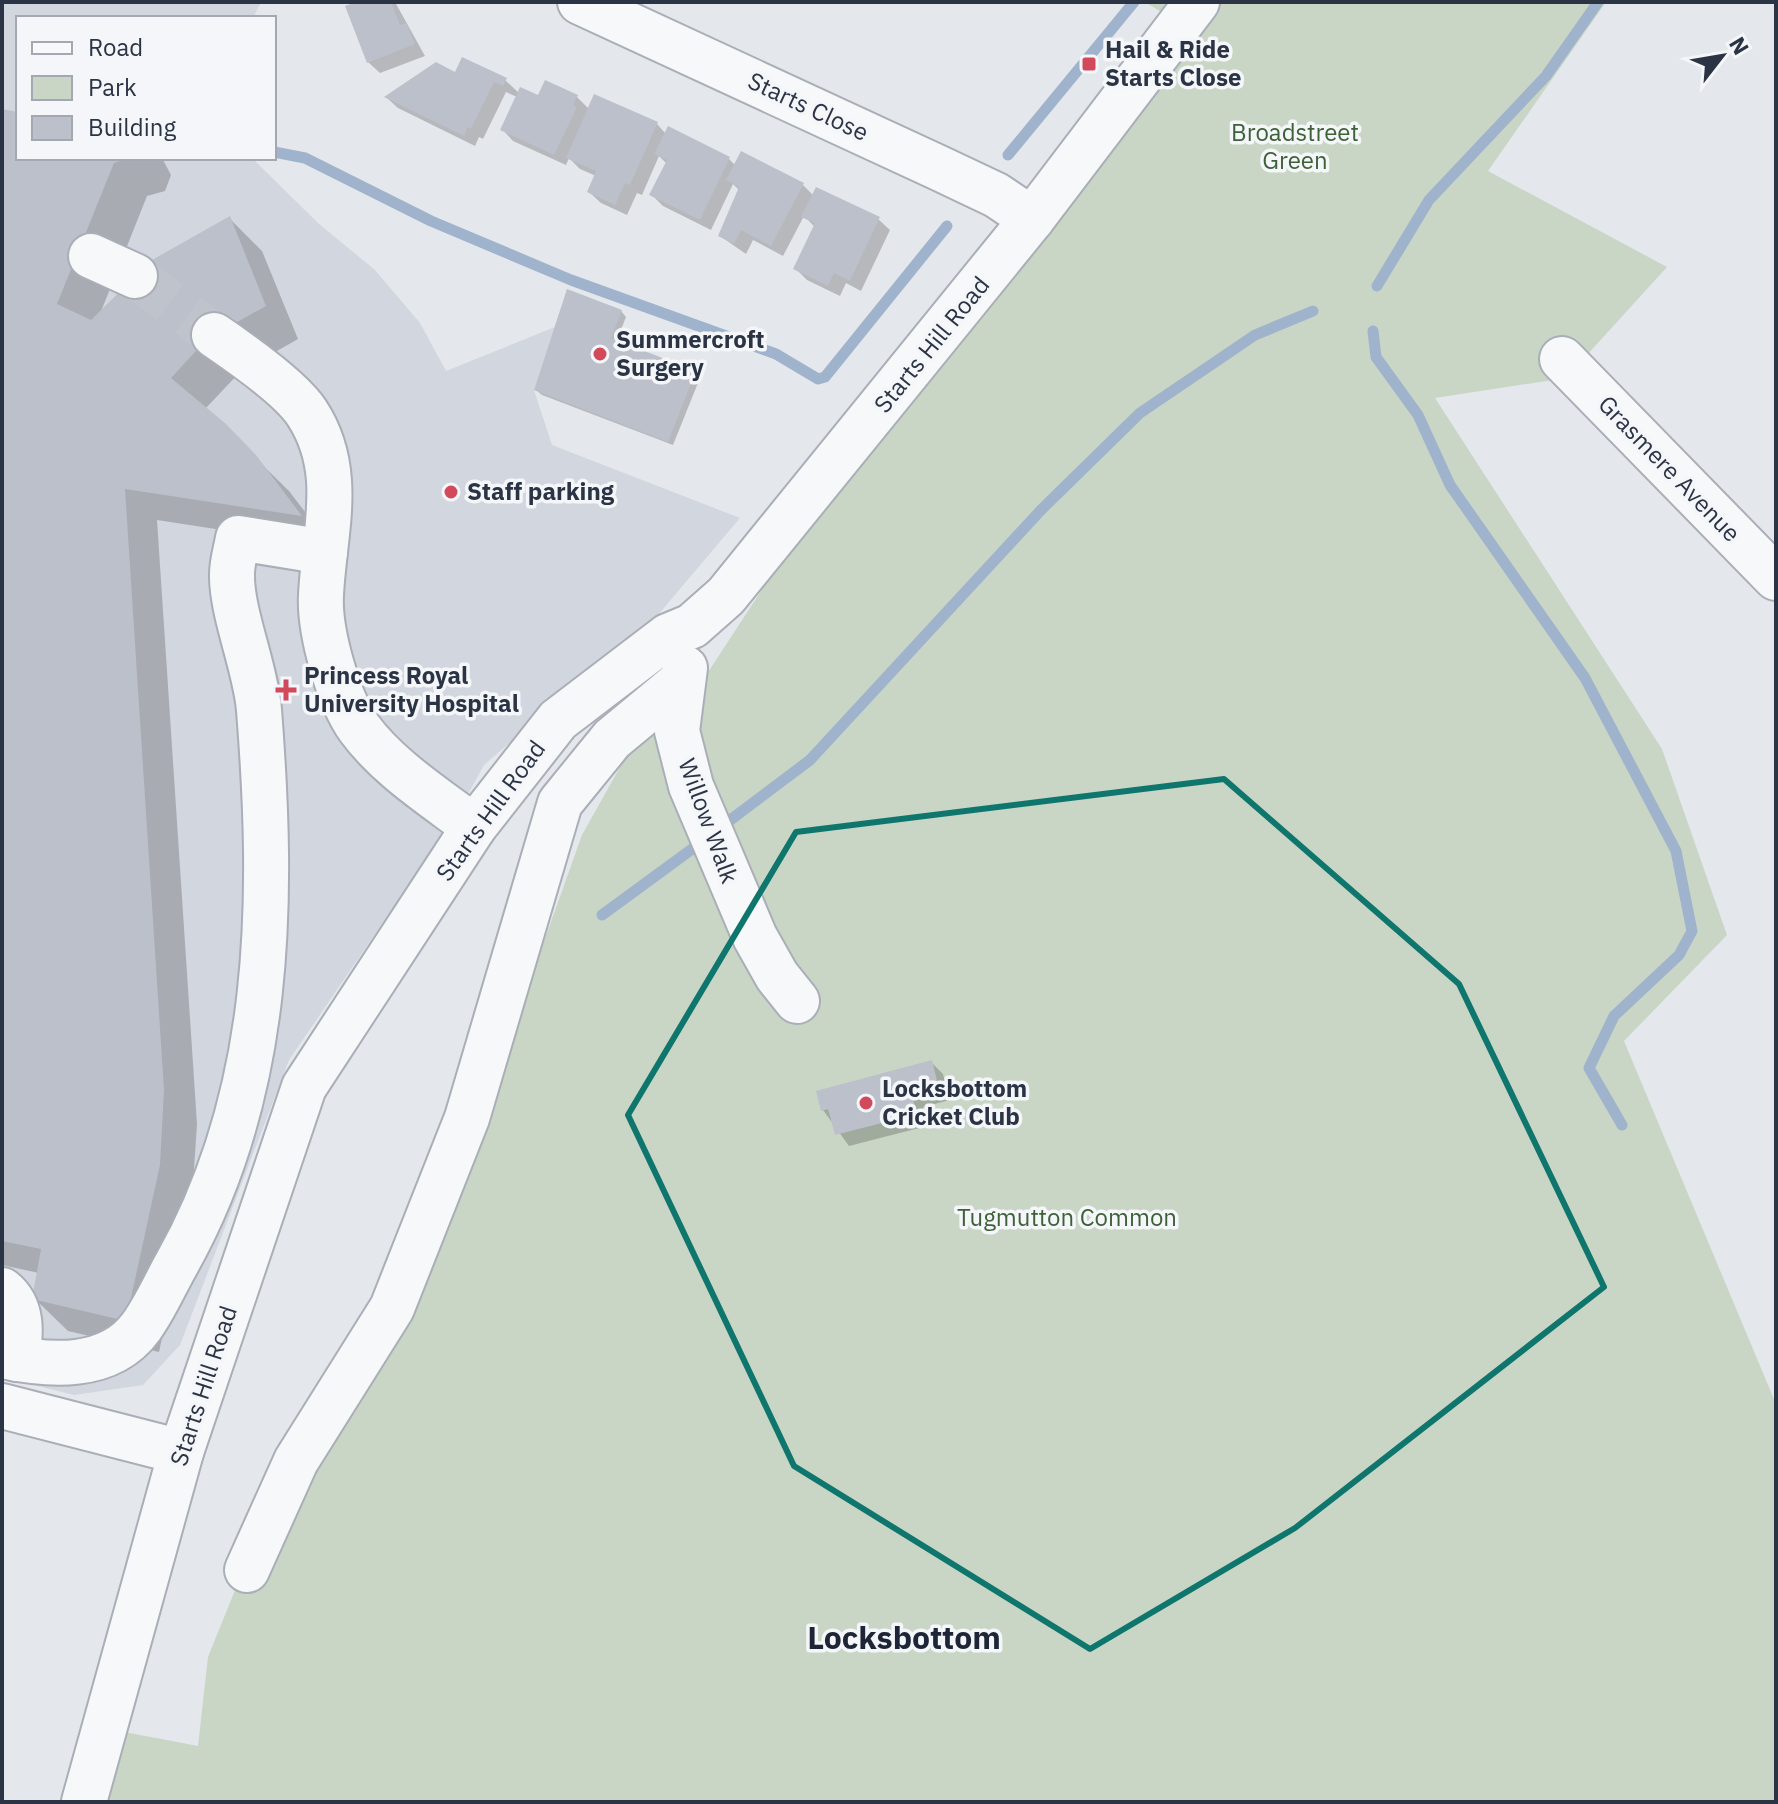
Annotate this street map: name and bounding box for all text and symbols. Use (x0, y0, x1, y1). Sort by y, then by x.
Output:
legend (16, 16, 276, 160)
north arrow (1682, 16, 1762, 96)
text: Road (88, 31, 143, 63)
text: N (1723, 31, 1756, 60)
place label: Hail & Ride Starts Close (1105, 33, 1241, 93)
marker: Hail & Ride Starts Close (1080, 55, 1098, 73)
street label: Starts Close (743, 64, 874, 148)
text: Park (88, 71, 137, 103)
text: Building (88, 111, 176, 143)
park label: Broadstreet Green (1231, 116, 1359, 176)
street label: Starts Hill Road (866, 270, 996, 419)
place label: Summercroft Surgery (616, 323, 765, 383)
marker: Summercroft Surgery (591, 345, 609, 363)
street label: Grasmere Avenue (1592, 388, 1748, 548)
place label: Staff parking (467, 475, 615, 507)
marker: Staff parking (442, 483, 460, 501)
place label: Princess Royal University Hospital (304, 659, 519, 719)
marker: Princess Royal University Hospital (275, 679, 297, 701)
street label: Starts Hill Road (428, 734, 552, 887)
street label: Willow Walk (672, 754, 746, 888)
place label: Locksbottom Cricket Club (882, 1072, 1027, 1132)
marker: Locksbottom Cricket Club (857, 1094, 875, 1112)
park label: Tugmutton Common (957, 1201, 1177, 1233)
street label: Starts Hill Road (162, 1302, 244, 1470)
district label: Locksbottom (807, 1616, 1001, 1658)

